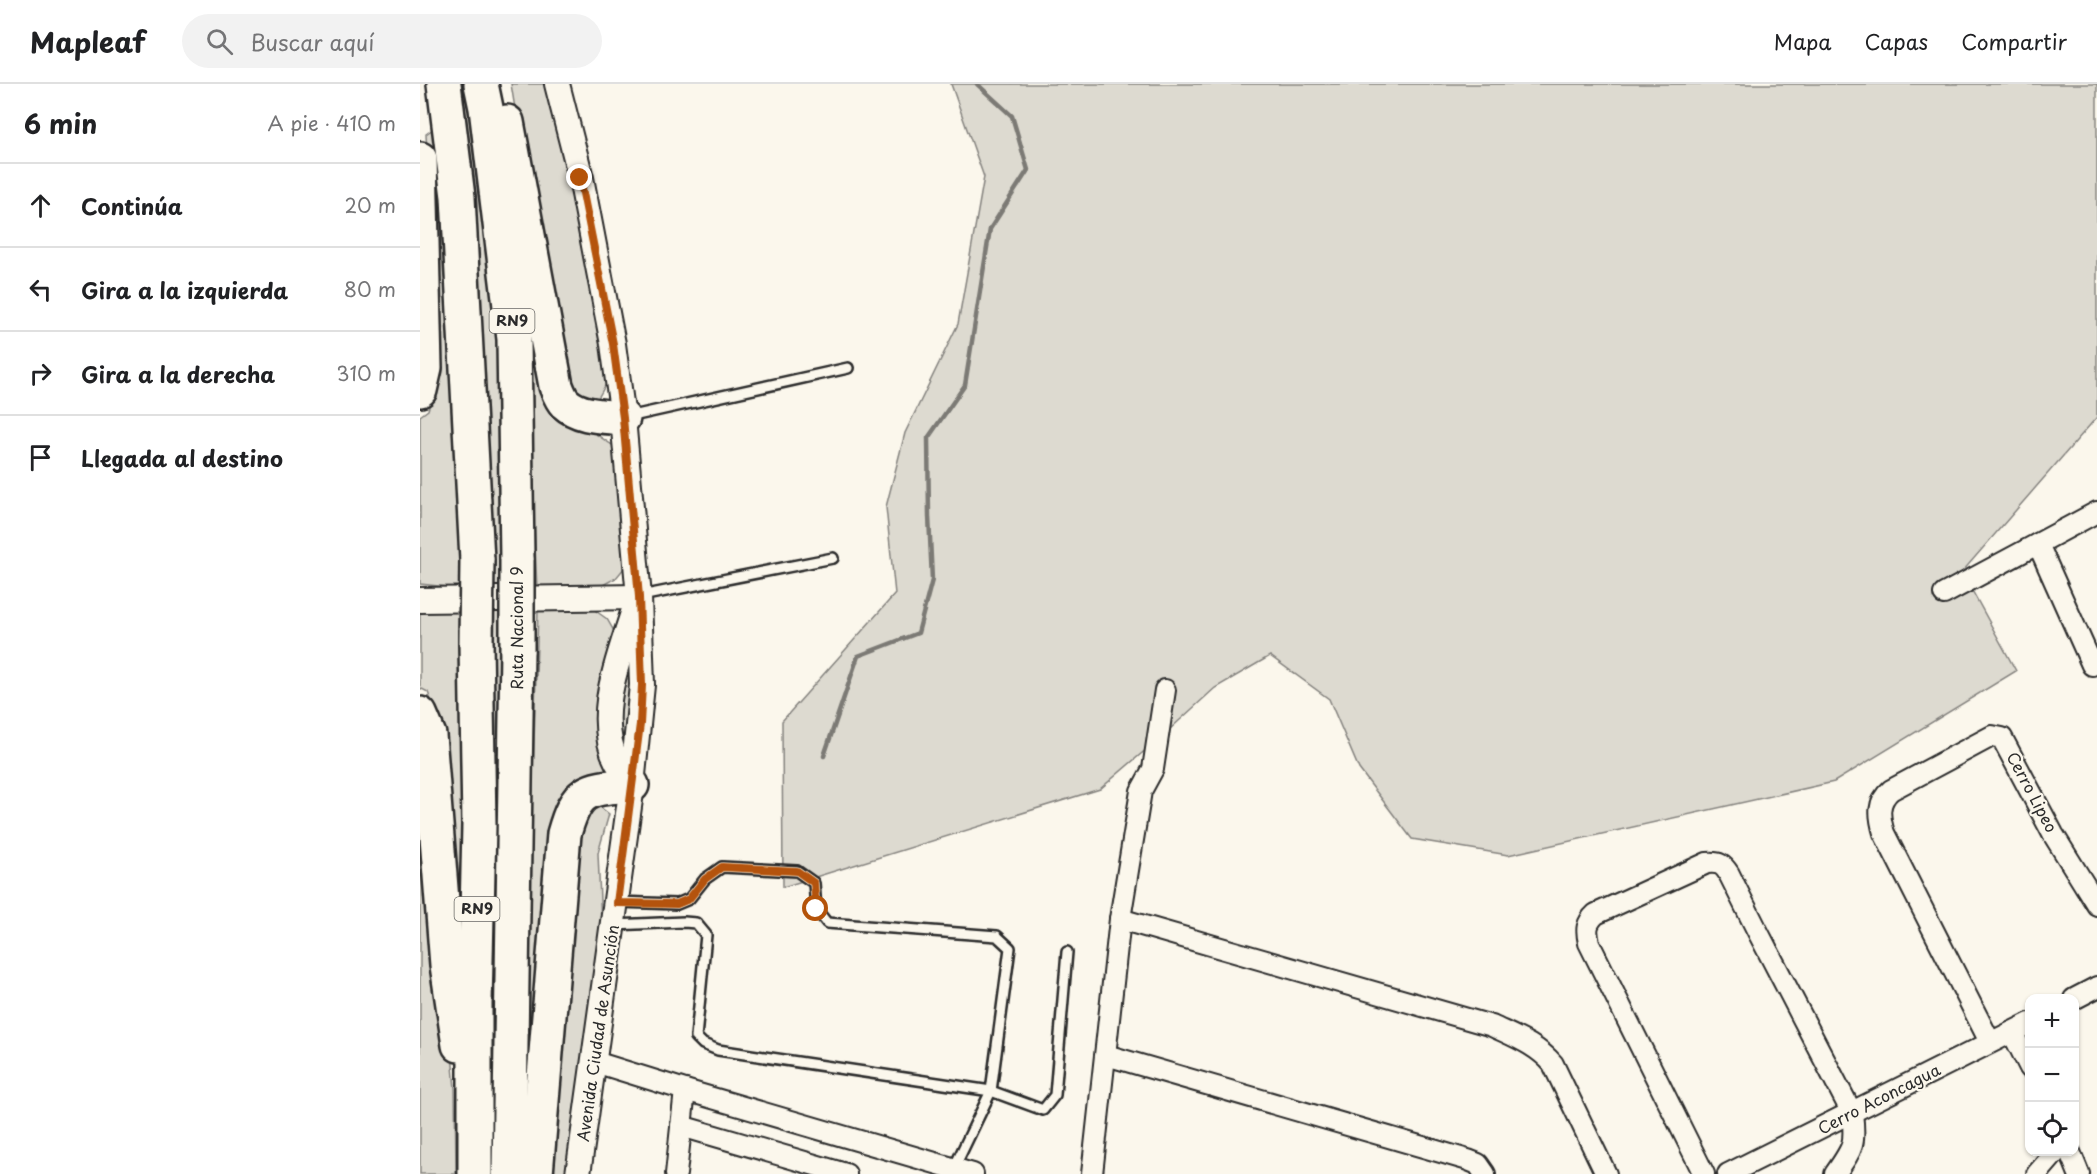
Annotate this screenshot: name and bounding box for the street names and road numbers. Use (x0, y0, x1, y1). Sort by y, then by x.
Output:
road number: RN9 (490, 309, 535, 333)
street label: Ruta Nacional 9 (504, 566, 528, 690)
street label: Cerro Lipeo (2002, 747, 2064, 836)
road number: RN9 (454, 897, 500, 921)
street label: Avenida Ciudad de Asunción (570, 923, 624, 1143)
street label: Cerro Aconcagua (1813, 1057, 1944, 1139)

